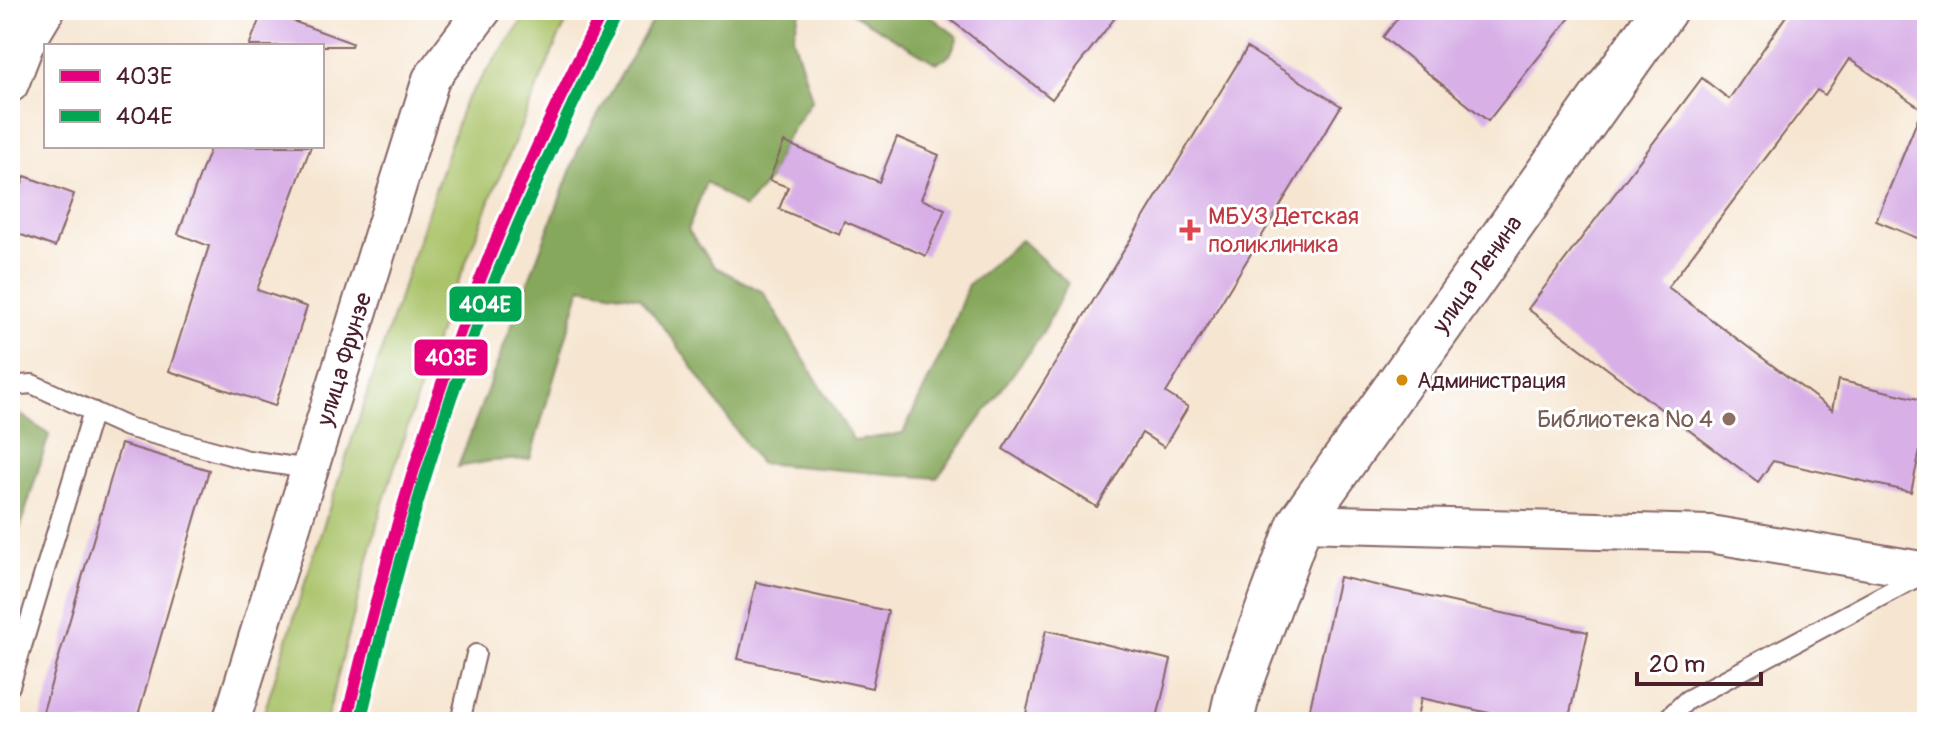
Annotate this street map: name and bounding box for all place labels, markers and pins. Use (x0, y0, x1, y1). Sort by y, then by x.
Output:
place label: МБУЗ Детская поликлиника (1208, 202, 1359, 259)
marker: МБУЗ Детская поликлиника (1179, 219, 1201, 241)
place label: Администрация (1417, 367, 1566, 395)
marker: Администрация (1394, 372, 1410, 388)
place label: Библиотека № 4 (1537, 405, 1713, 434)
marker: Библиотека № 4 (1720, 410, 1738, 428)

